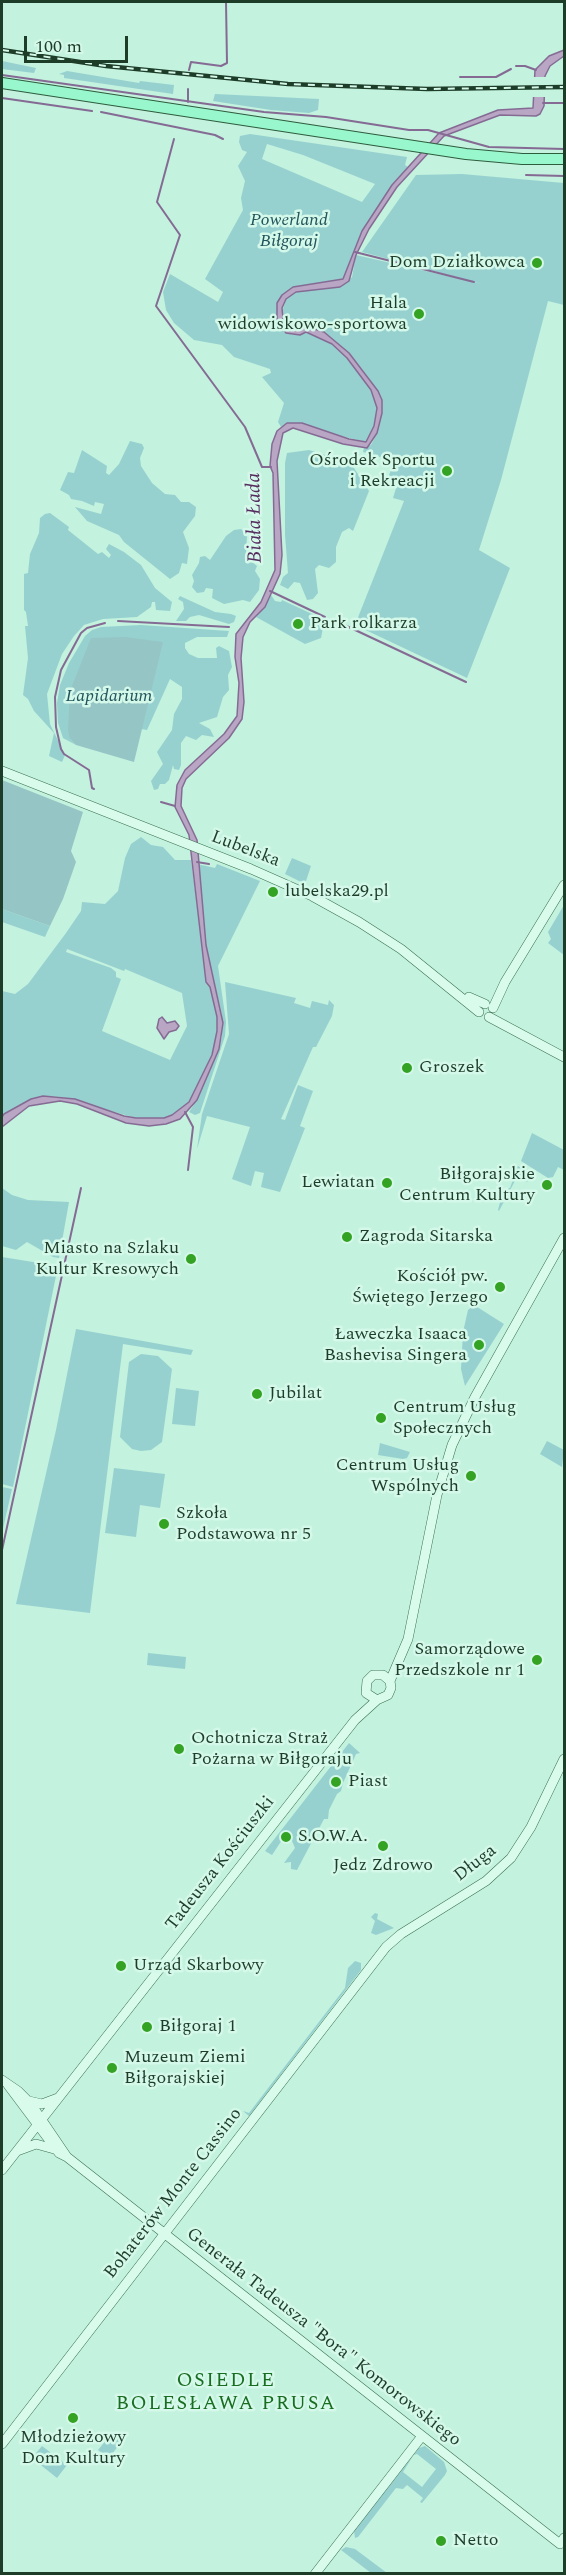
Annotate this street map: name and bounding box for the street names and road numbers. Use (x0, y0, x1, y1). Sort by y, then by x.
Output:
street label: Lubelska (208, 827, 282, 873)
street label: Tadeusza Kościuszki (162, 1793, 280, 1935)
street label: Długa (451, 1841, 501, 1887)
street label: Bohaterów Monte Cassino (101, 2104, 247, 2284)
street label: Generała Tadeusza "Bora" Komorowskiego (181, 2224, 465, 2452)

